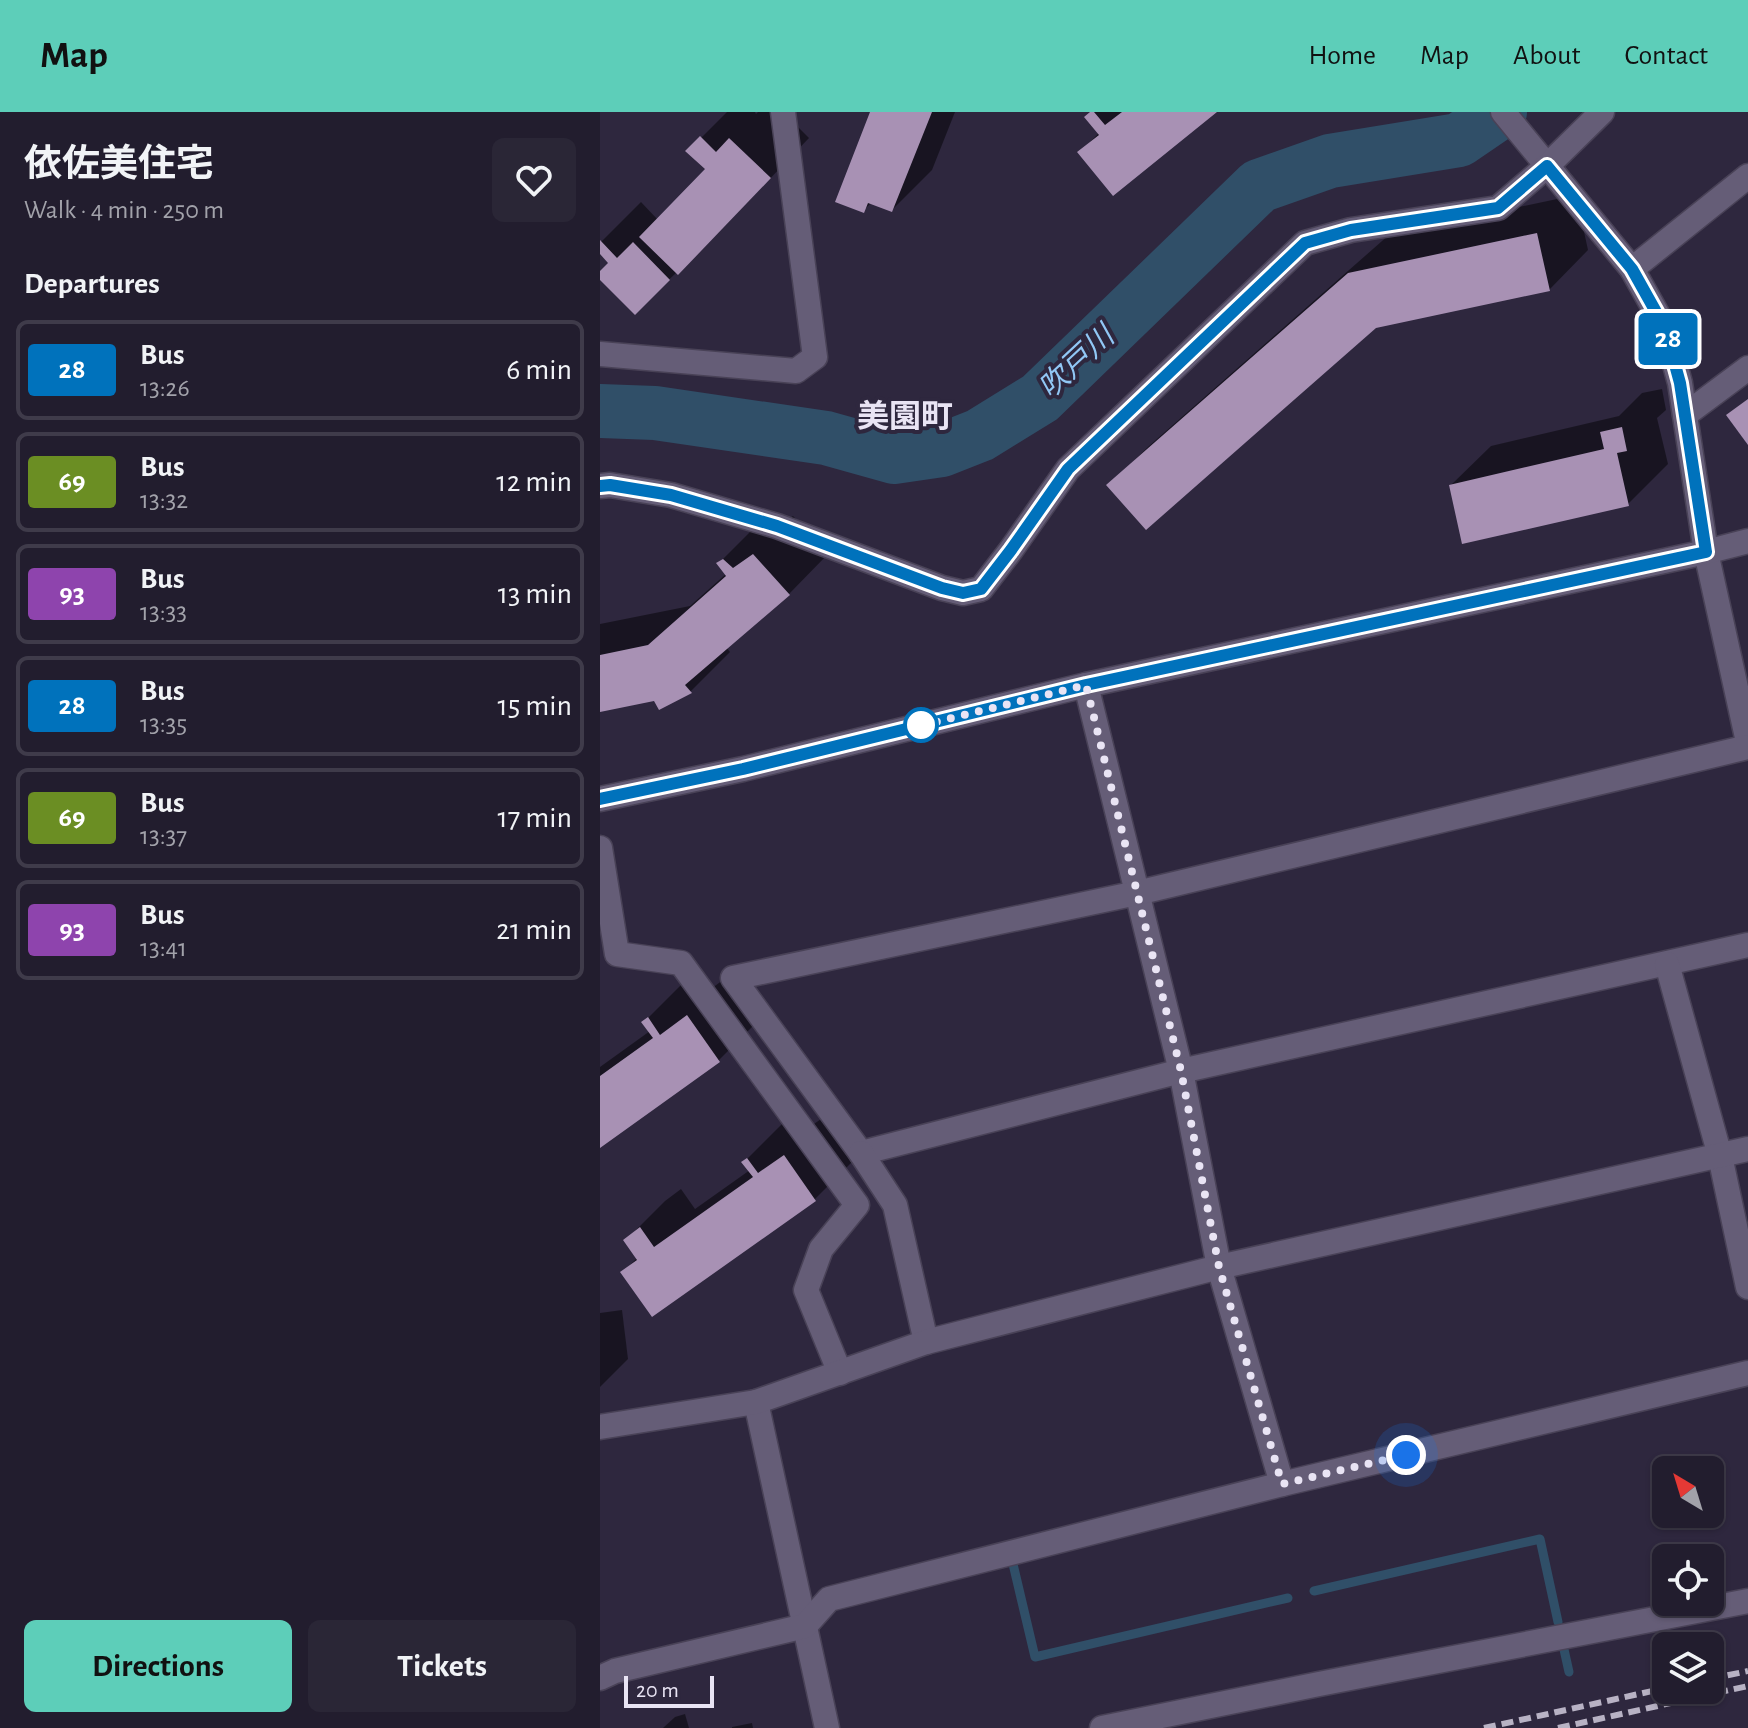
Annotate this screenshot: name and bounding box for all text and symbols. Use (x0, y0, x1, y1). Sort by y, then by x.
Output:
text: Map (40, 37, 108, 75)
text: Home (1309, 42, 1376, 70)
text: Map (1420, 42, 1469, 70)
text: About (1513, 42, 1581, 70)
text: Contact (1625, 42, 1708, 70)
button: heart (492, 138, 576, 222)
text: 依佐美住宅 (24, 146, 214, 184)
text: Walk · 4 min · 250 m (24, 197, 224, 223)
text: Departures (24, 269, 160, 299)
line badge: 28 (1632, 313, 1704, 365)
water label: 吹戸川 (1032, 318, 1122, 404)
text: 28 (1655, 325, 1682, 353)
text: Bus (140, 340, 185, 370)
text: 6 min (506, 355, 572, 385)
text: 28 (59, 356, 86, 384)
text: 13:26 (140, 375, 190, 401)
district label: 美園町 (857, 399, 953, 433)
text: Bus (140, 452, 185, 482)
text: 12 min (496, 467, 572, 497)
text: 69 (58, 468, 86, 496)
text: 13:32 (140, 487, 188, 513)
text: Bus (140, 564, 185, 594)
text: 13 min (498, 579, 572, 609)
text: 93 (59, 580, 85, 608)
text: 13:33 (140, 599, 187, 625)
text: Bus (140, 676, 185, 706)
text: 15 min (497, 691, 572, 721)
text: 28 (59, 692, 86, 720)
unlabelled marker (904, 708, 938, 742)
text: 13:35 (140, 711, 187, 737)
text: Bus (140, 788, 185, 818)
text: 17 min (497, 803, 572, 833)
text: 69 (58, 804, 86, 832)
text: 13:37 (140, 823, 187, 849)
text: Bus (140, 900, 185, 930)
text: 21 min (496, 915, 572, 945)
text: 93 (59, 916, 85, 944)
text: 13:41 (140, 935, 187, 961)
your location (1386, 1435, 1426, 1475)
north arrow (1652, 1456, 1724, 1528)
map controls (1652, 1456, 1724, 1704)
button: locate (1652, 1544, 1724, 1616)
button: Directions (24, 1620, 292, 1712)
button: Tickets (308, 1620, 576, 1712)
button: layers (1652, 1632, 1724, 1704)
scale bar (624, 1672, 714, 1708)
text: 20 m (636, 1679, 679, 1701)

